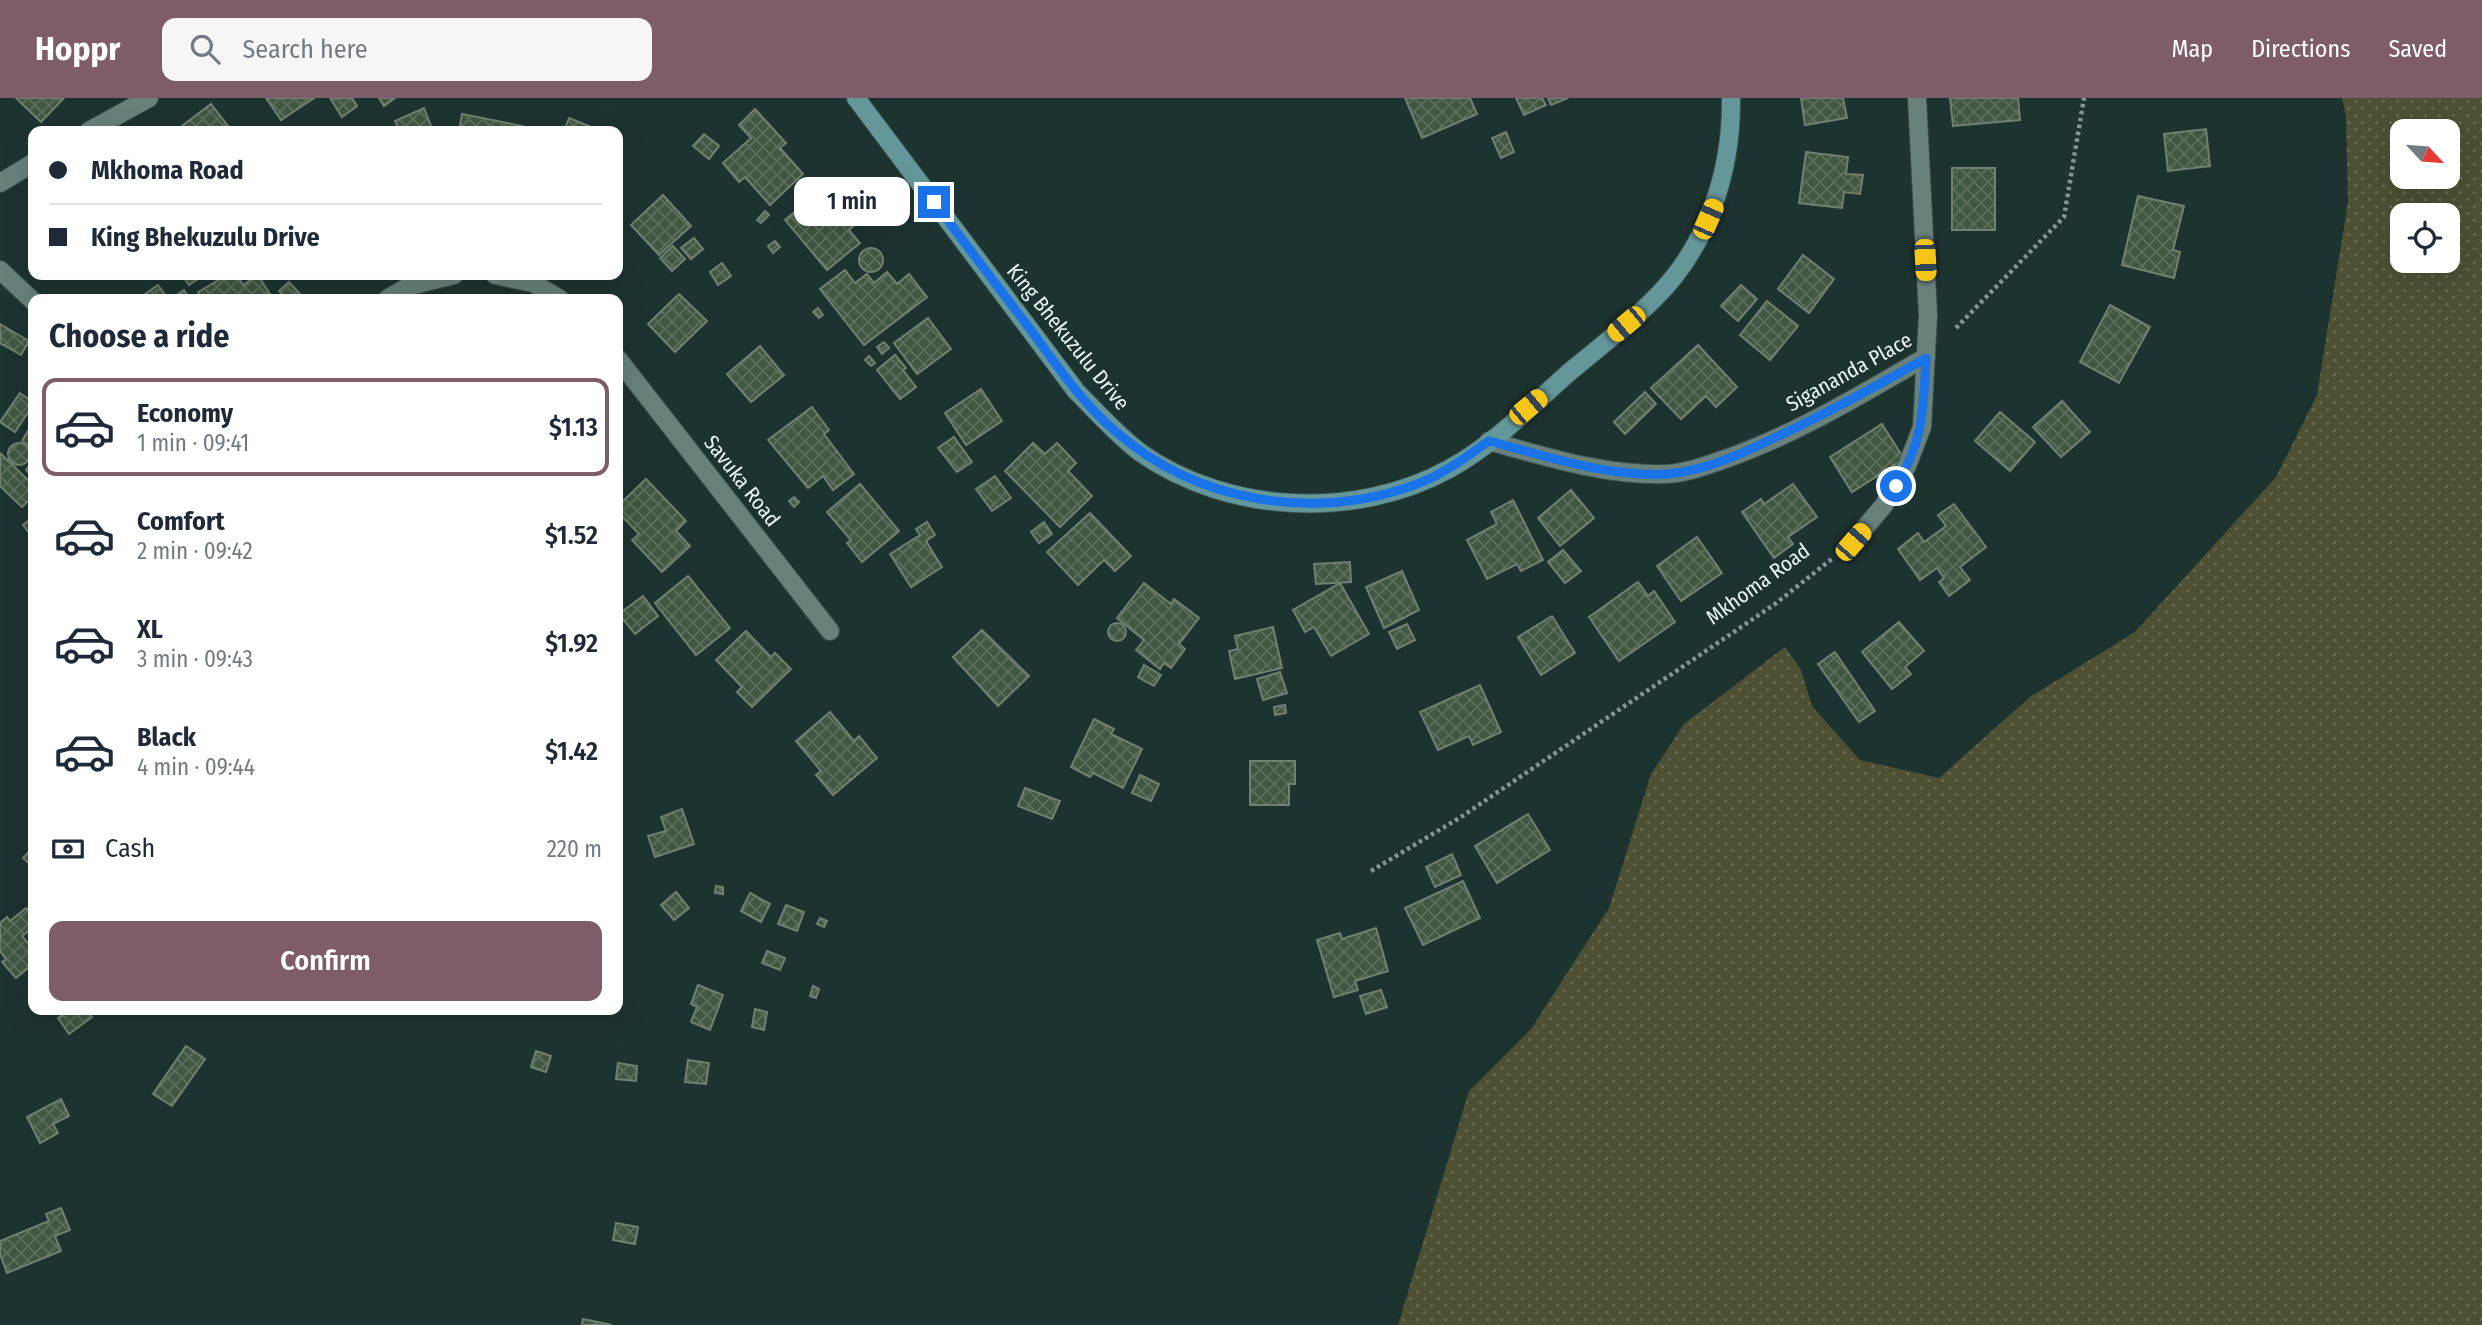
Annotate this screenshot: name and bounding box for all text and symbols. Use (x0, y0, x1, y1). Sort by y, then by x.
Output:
search box (162, 18, 652, 81)
text: Hoppr (35, 29, 120, 69)
icon: search (186, 30, 224, 68)
text: Search here (242, 34, 368, 65)
text: Map (2172, 35, 2213, 63)
text: Directions (2251, 35, 2350, 63)
text: Saved (2388, 35, 2447, 63)
north arrow (2390, 119, 2460, 189)
map controls (2390, 119, 2460, 273)
text: Mkhoma Road (91, 155, 244, 186)
callout: 1 min (794, 178, 909, 226)
route end (918, 186, 950, 218)
text: 1 min (827, 187, 877, 215)
car (1690, 196, 1727, 242)
button: locate (2390, 203, 2460, 273)
text: King Bhekuzulu Drive (91, 222, 320, 253)
car (1914, 238, 1937, 282)
street label: King Bhekuzulu Drive (1001, 259, 1135, 415)
car (1604, 302, 1649, 346)
text: Choose a ride (49, 317, 230, 355)
street label: Sigananda Place (1782, 327, 1916, 417)
car (1506, 385, 1551, 429)
icon: car (53, 396, 116, 459)
text: Economy (137, 398, 233, 429)
text: $1.13 (549, 412, 598, 443)
text: 1 min · 09:41 (137, 429, 249, 457)
street label: Savuka Road (698, 430, 786, 532)
route start (1880, 470, 1912, 502)
icon: car (53, 504, 116, 567)
text: Comfort (137, 506, 225, 537)
car (1832, 519, 1875, 565)
text: $1.52 (545, 520, 598, 551)
text: 2 min · 09:42 (137, 537, 253, 565)
street label: Mkhoma Road (1701, 538, 1815, 630)
icon: car (53, 612, 116, 675)
text: XL (137, 614, 163, 645)
text: $1.92 (545, 628, 598, 659)
text: 3 min · 09:43 (137, 645, 253, 673)
icon: car (53, 720, 116, 783)
text: Black (137, 722, 196, 753)
text: $1.42 (545, 736, 598, 767)
text: 4 min · 09:44 (137, 753, 255, 781)
icon: cash (49, 830, 87, 868)
text: Cash (105, 833, 155, 864)
text: 220 m (547, 835, 602, 863)
button: Confirm (49, 921, 602, 1001)

